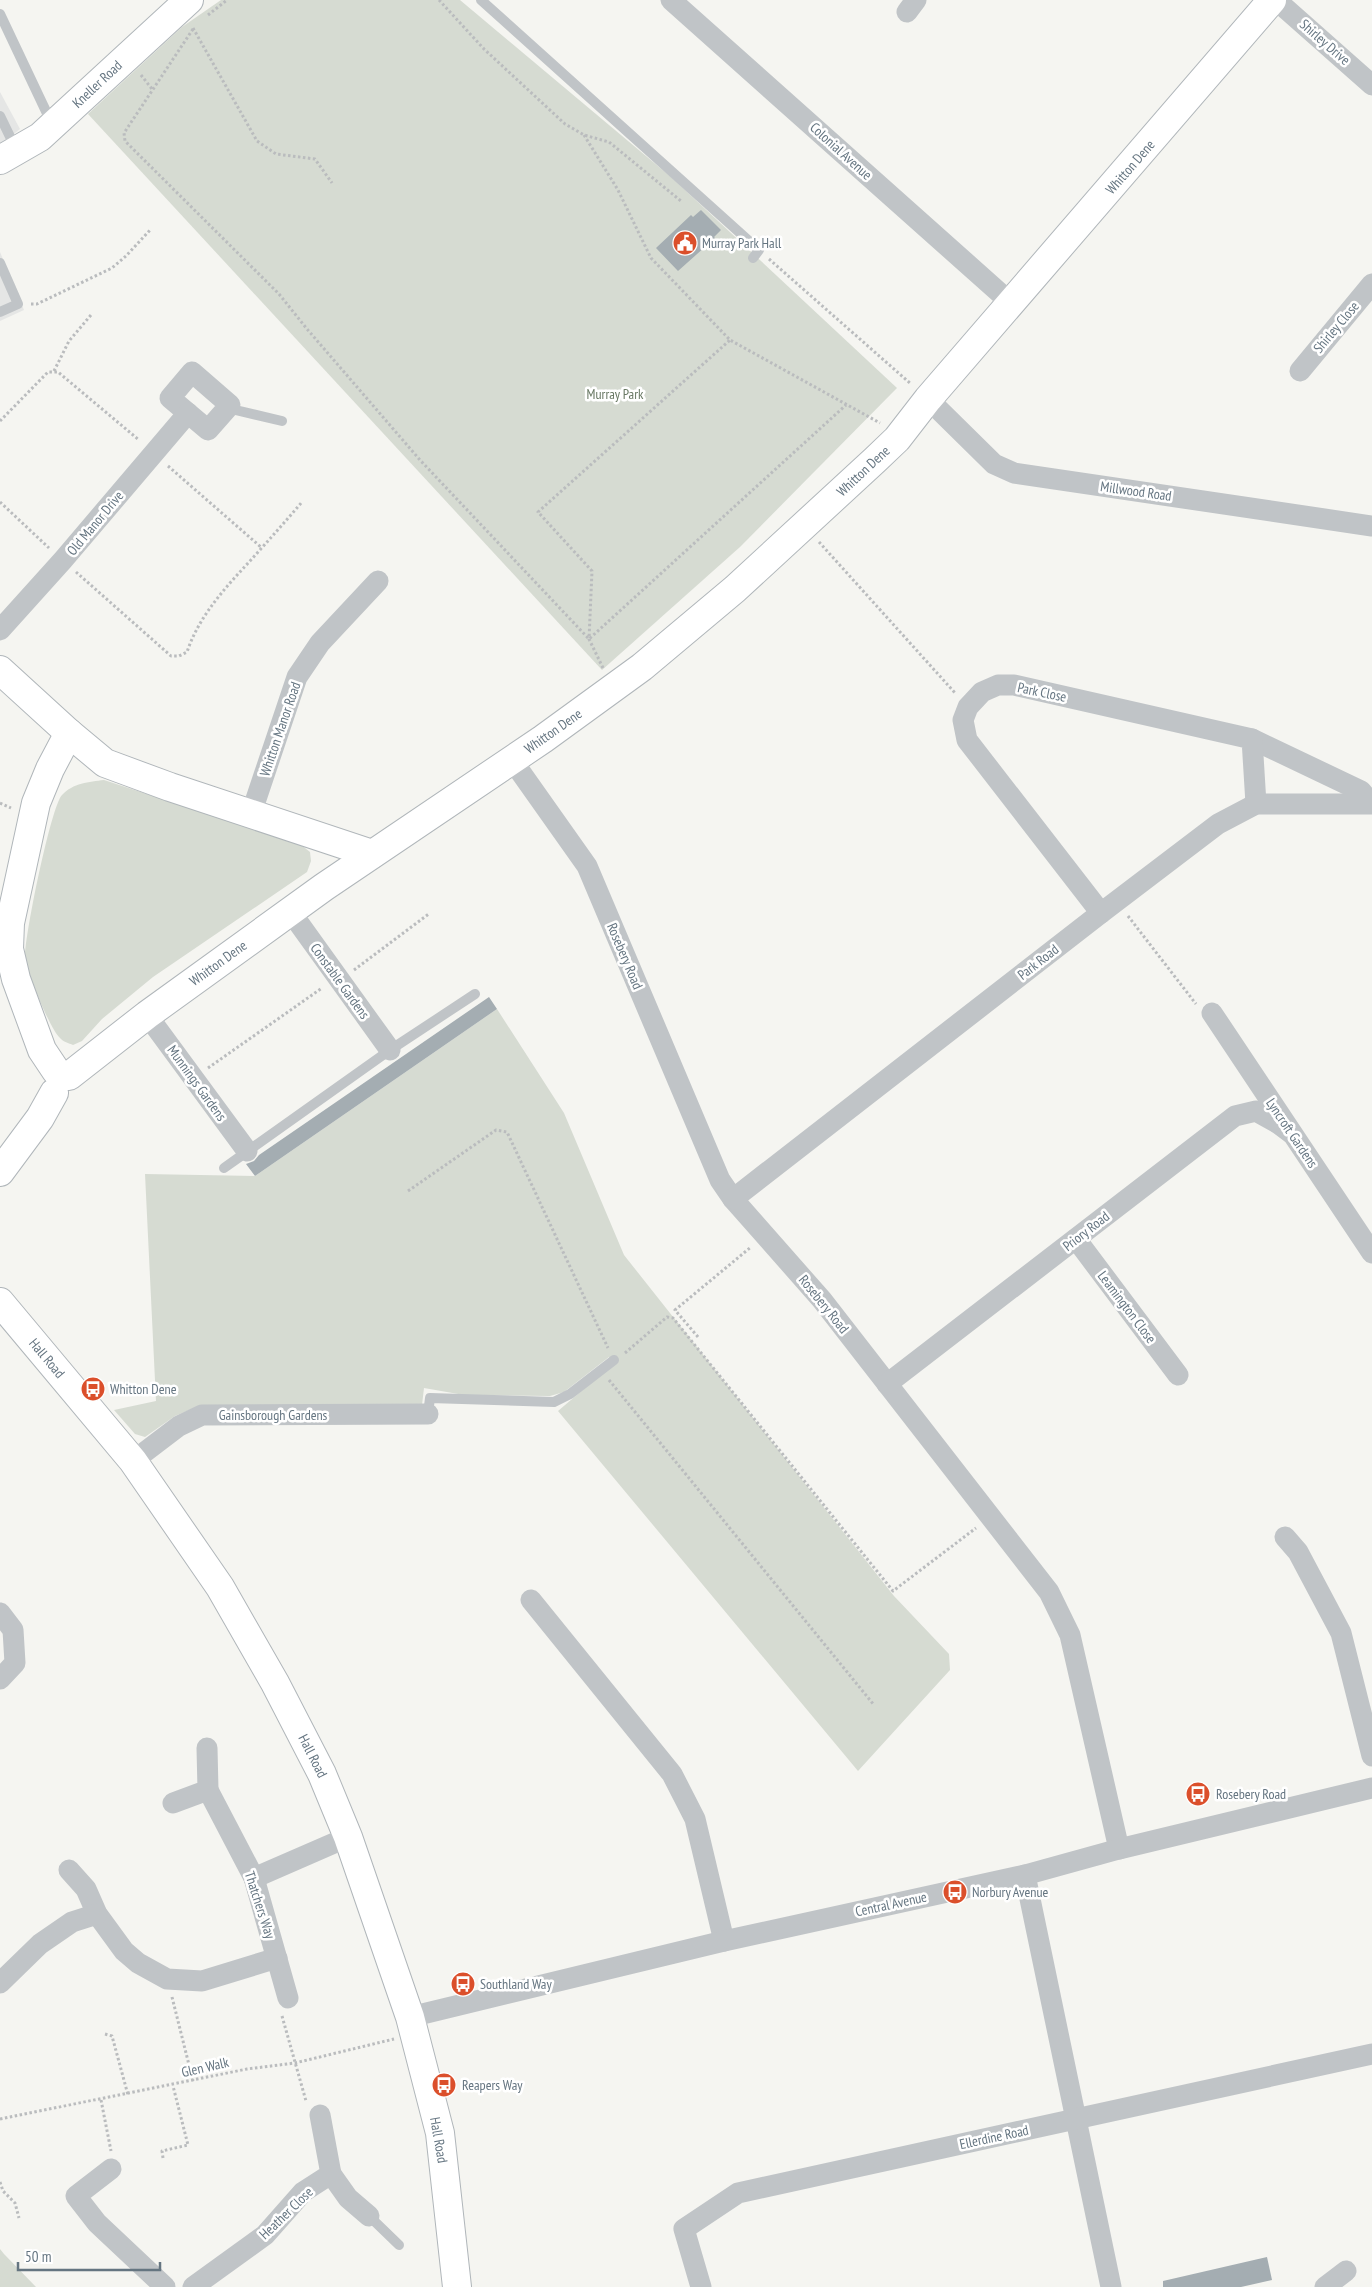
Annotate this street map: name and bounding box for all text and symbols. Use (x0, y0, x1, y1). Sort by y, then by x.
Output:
street label: Shirley Drive (1296, 15, 1354, 69)
street label: Kneller Road (68, 56, 126, 112)
street label: Colonial Avenue (806, 118, 876, 184)
street label: Whitton Dene (1101, 136, 1159, 198)
public building icon: Murray Park Hall (672, 230, 698, 256)
place label: Murray Park Hall (702, 234, 782, 252)
street label: Shirley Close (1309, 297, 1363, 356)
park label: Murray Park (587, 385, 644, 403)
street label: Whitton Dene (833, 442, 894, 500)
street label: Millwood Road (1099, 477, 1173, 505)
street label: Old Manor Drive (63, 487, 127, 559)
street label: Park Close (1016, 678, 1068, 706)
street label: Whitton Manor Road (255, 679, 305, 779)
street label: Whitton Dene (521, 704, 586, 757)
street label: Rosebery Road (603, 920, 647, 992)
street label: Whitton Dene (186, 936, 250, 990)
street label: Constable Gardens (306, 939, 374, 1023)
street label: Park Road (1014, 940, 1062, 984)
street label: Munnings Gardens (163, 1042, 231, 1125)
street label: Lyncroft Gardens (1262, 1095, 1322, 1171)
street label: Priory Road (1059, 1207, 1113, 1255)
street label: Leamington Close (1094, 1267, 1160, 1347)
street label: Rosebery Road (795, 1271, 853, 1337)
street label: Hall Road (25, 1334, 69, 1382)
bus stop icon: Whitton Dene (80, 1376, 106, 1402)
place label: Whitton Dene (110, 1380, 177, 1398)
street label: Gainsborough Gardens (219, 1406, 328, 1424)
street label: Hall Road (294, 1731, 332, 1781)
bus stop icon: Rosebery Road (1185, 1781, 1211, 1807)
place label: Rosebery Road (1216, 1785, 1286, 1803)
street label: Thatchers Way (241, 1869, 280, 1942)
bus stop icon: Norbury Avenue (942, 1879, 968, 1905)
place label: Norbury Avenue (972, 1883, 1048, 1901)
street label: Central Avenue (854, 1888, 929, 1920)
bus stop icon: Southland Way (450, 1971, 476, 1997)
place label: Southland Way (480, 1975, 552, 1993)
street label: Glen Walk (180, 2053, 231, 2081)
bus stop icon: Reapers Way (431, 2072, 457, 2098)
place label: Reapers Way (462, 2076, 523, 2094)
street label: Hall Road (426, 2116, 452, 2164)
street label: Ellerdine Road (958, 2121, 1030, 2153)
street label: Heather Close (255, 2183, 317, 2243)
scale bar (18, 2240, 160, 2272)
text: 50 m (25, 2247, 51, 2266)

